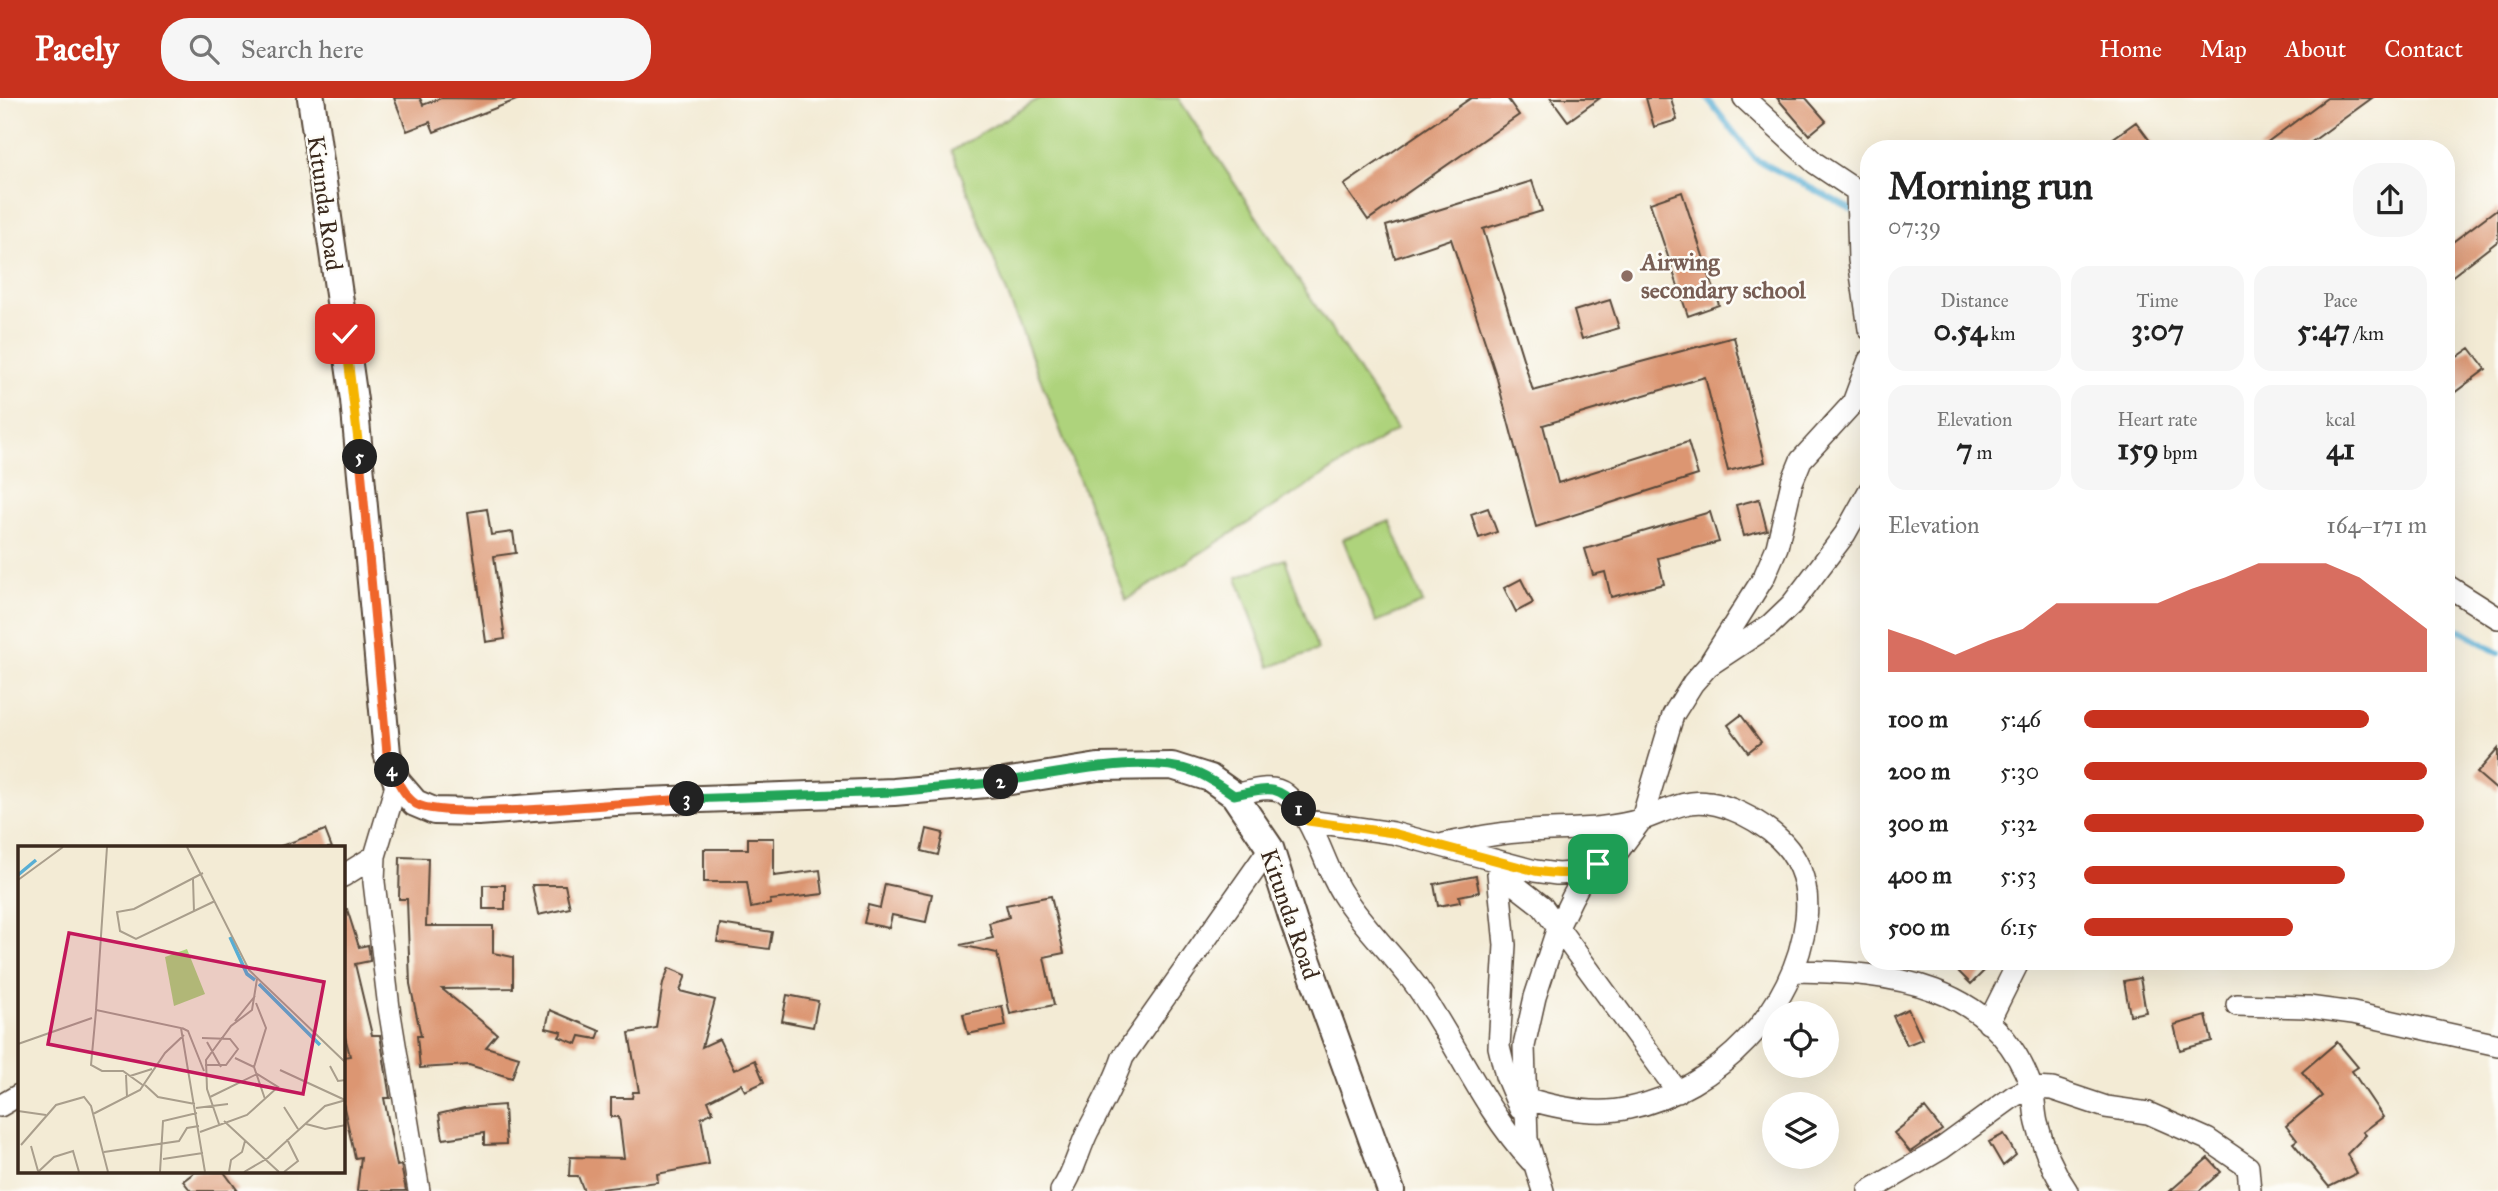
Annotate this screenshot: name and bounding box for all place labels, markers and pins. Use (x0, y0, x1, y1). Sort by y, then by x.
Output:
place label: Airwing secondary school (1639, 247, 1806, 305)
marker: Airwing secondary school (1619, 268, 1635, 284)
pin (315, 304, 375, 364)
pin: 5 (342, 440, 378, 474)
pin: 4 (374, 752, 410, 788)
pin: 2 (984, 764, 1018, 800)
pin: 3 (670, 782, 704, 816)
pin: 1 (1282, 792, 1316, 826)
pin (1568, 834, 1628, 894)

